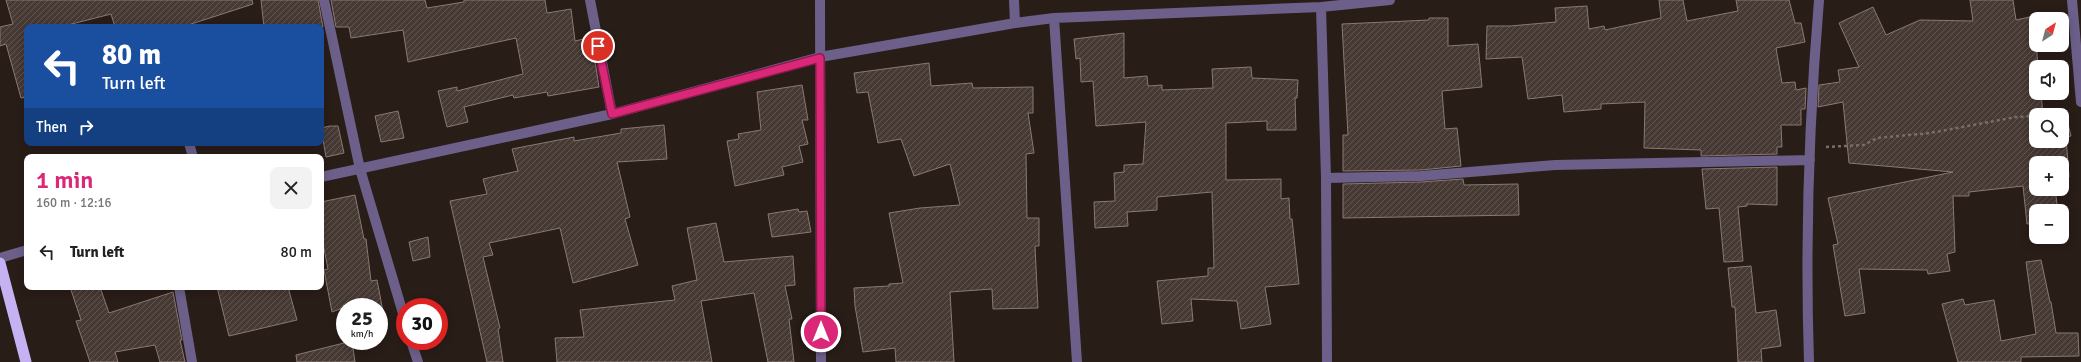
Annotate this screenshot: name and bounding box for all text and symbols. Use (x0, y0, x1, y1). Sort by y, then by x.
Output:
north arrow (2029, 12, 2069, 52)
map controls (2029, 12, 2069, 244)
pin (581, 29, 615, 63)
icon: arrive (587, 35, 609, 57)
text: 80 m (102, 38, 161, 72)
icon: left (36, 40, 88, 92)
button: sound (2029, 60, 2069, 100)
text: Turn left (102, 72, 165, 94)
button: search (2029, 108, 2069, 148)
icon: right (75, 116, 97, 138)
text: Then (36, 118, 67, 136)
button: + (2029, 156, 2069, 196)
text: 1 min (36, 165, 93, 195)
button: close (270, 167, 312, 209)
text: 160 m · 12:16 (36, 195, 112, 211)
button: − (2029, 204, 2069, 244)
icon: left (36, 241, 58, 263)
text: Turn left (70, 243, 124, 261)
text: 80 m (281, 243, 312, 261)
speed limit sign: 30 (396, 298, 448, 350)
text: 25 (351, 306, 373, 331)
position arrow (800, 311, 842, 353)
text: km/h (351, 328, 373, 340)

